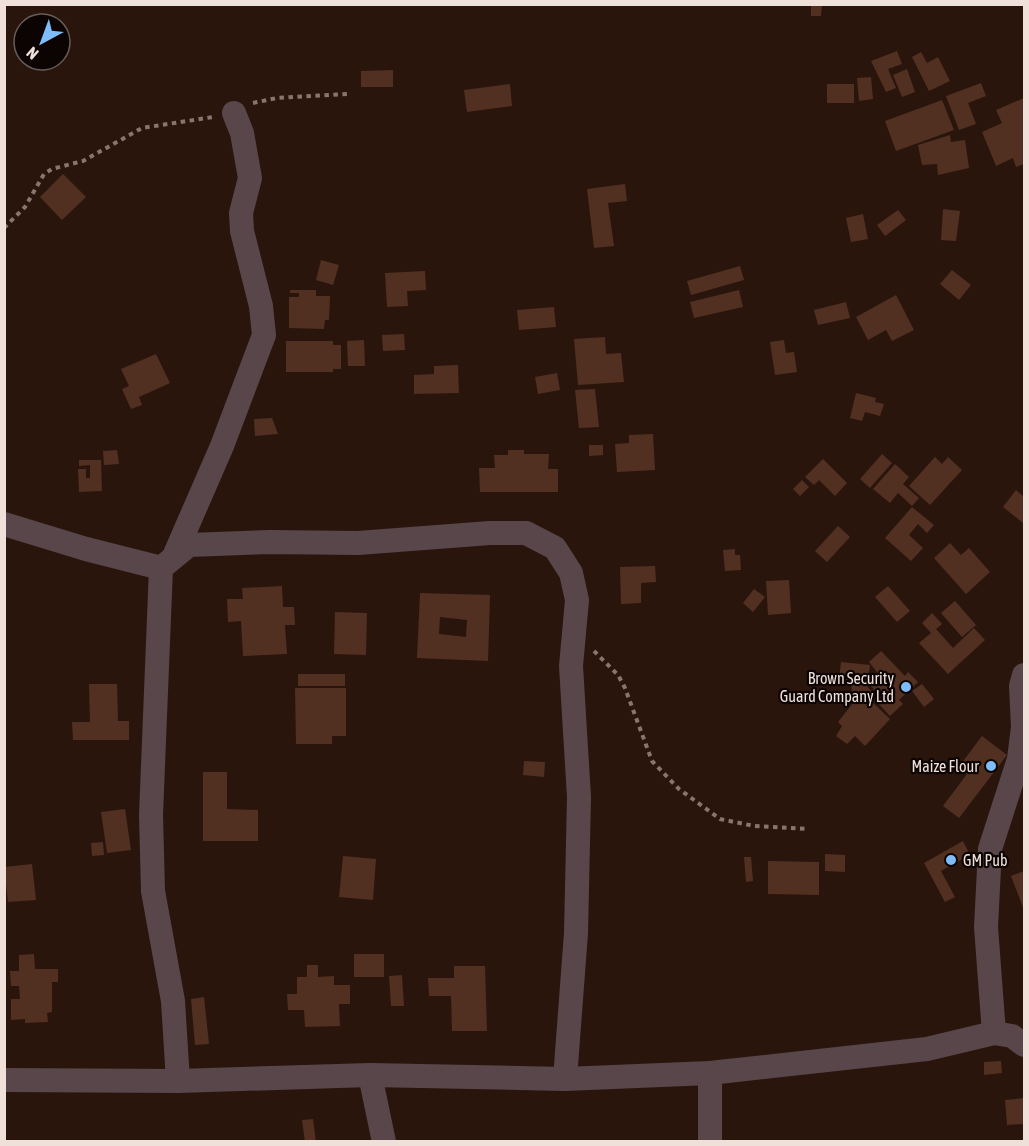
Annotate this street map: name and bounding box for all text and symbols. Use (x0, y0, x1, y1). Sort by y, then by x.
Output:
north arrow (12, 12, 72, 72)
text: N (23, 43, 42, 63)
place label: Brown Security Guard Company Ltd (780, 669, 894, 706)
marker: Brown Security Guard Company Ltd (899, 680, 913, 694)
place label: Maize Flour (912, 757, 979, 775)
marker: Maize Flour (984, 759, 998, 773)
place label: GM Pub (963, 851, 1008, 869)
marker: GM Pub (944, 853, 958, 867)

